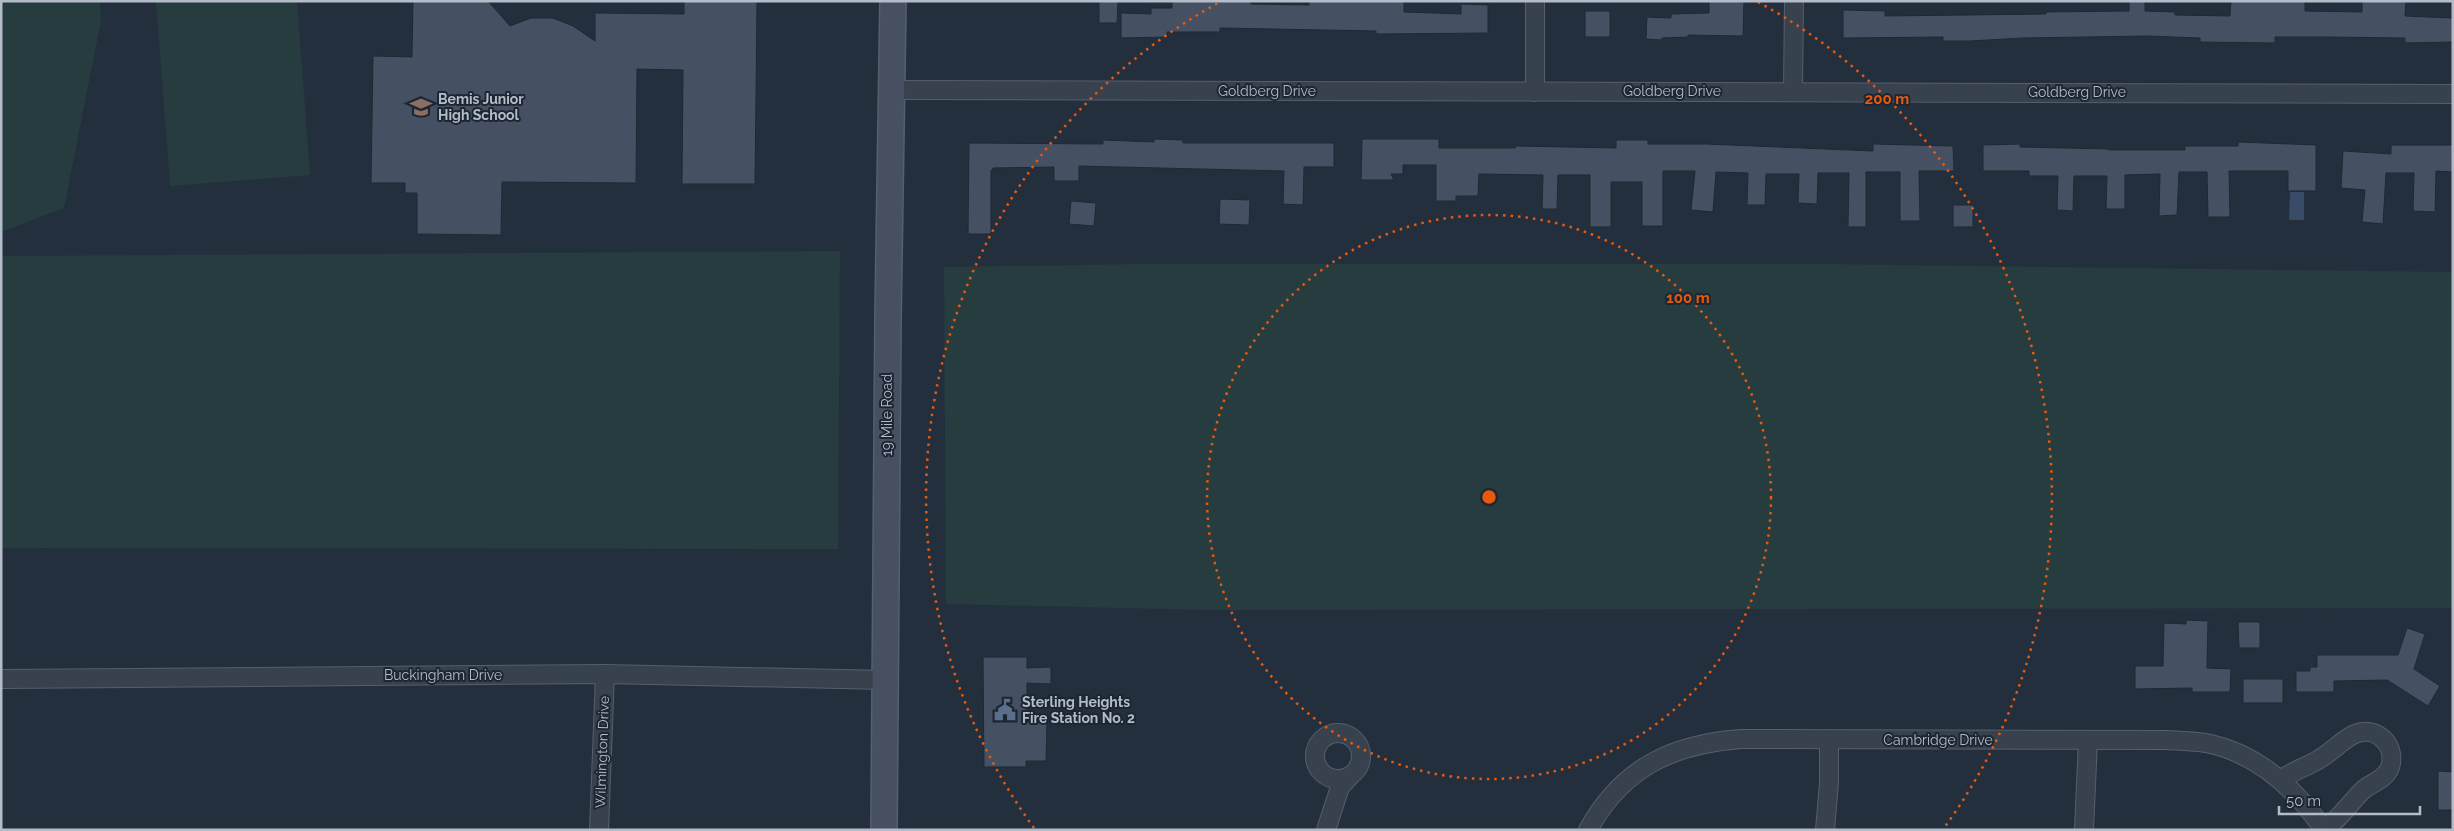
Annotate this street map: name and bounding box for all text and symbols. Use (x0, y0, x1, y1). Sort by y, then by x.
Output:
street label: Goldberg Drive (1218, 83, 1316, 99)
street label: Goldberg Drive (1623, 83, 1721, 99)
street label: Goldberg Drive (2028, 84, 2126, 100)
text: 200 m (1865, 90, 1909, 108)
place label: Bemis Junior High School (438, 91, 524, 123)
school or university icon: Bemis Junior High School (408, 94, 434, 120)
text: 100 m (1666, 289, 1710, 307)
street label: 19 Mile Road (879, 374, 895, 456)
centre of rings (1480, 488, 1498, 506)
street label: Buckingham Drive (384, 667, 502, 683)
place label: Sterling Heights Fire Station No. 2 (1022, 694, 1135, 726)
street label: Wilmington Drive (592, 696, 612, 808)
public building icon: Sterling Heights Fire Station No. 2 (992, 697, 1018, 723)
street label: Cambridge Drive (1883, 732, 1993, 748)
scale bar (2279, 784, 2420, 816)
text: 50 m (2286, 792, 2321, 810)

